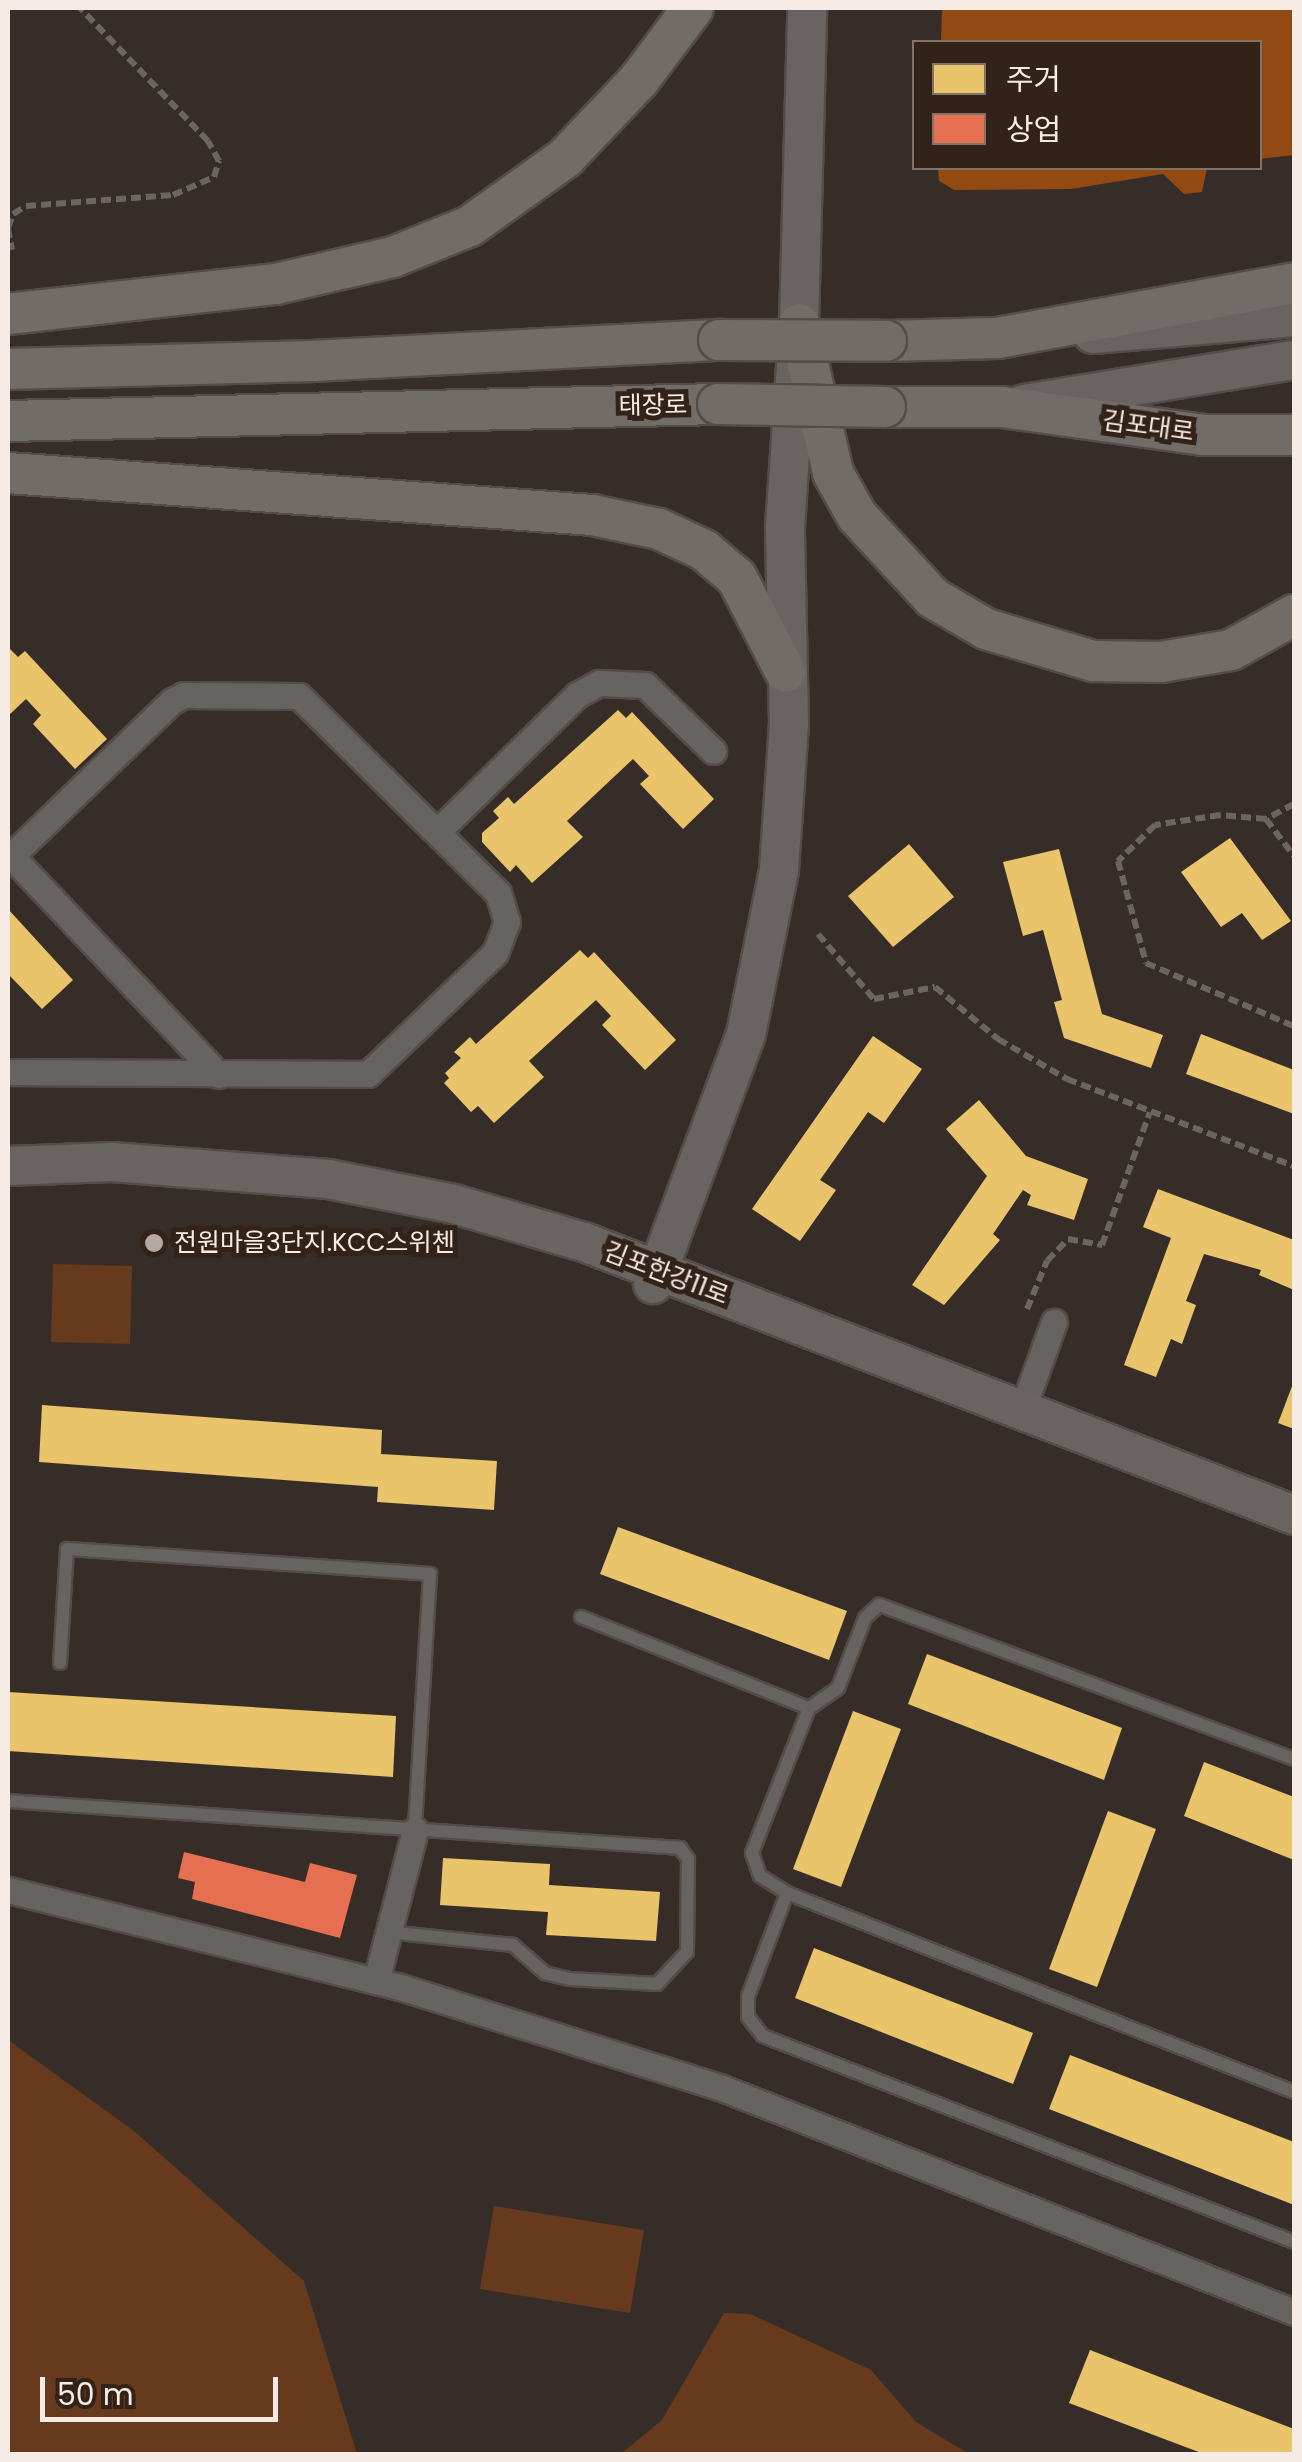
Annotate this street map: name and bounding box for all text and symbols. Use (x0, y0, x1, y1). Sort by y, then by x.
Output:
legend (912, 40, 1262, 170)
text: 주거 (1006, 58, 1061, 101)
text: 상업 (1006, 108, 1061, 151)
street label: 태장로 (618, 390, 688, 422)
street label: 김포대로 (1100, 406, 1196, 448)
place label: 전원마을3단지.KCC스위첸 (174, 1228, 455, 1258)
marker: 전원마을3단지.KCC스위첸 (143, 1232, 165, 1254)
street label: 김포한강11로 (599, 1237, 733, 1311)
scale bar (45, 2357, 282, 2419)
text: 50 m (57, 2373, 134, 2416)

